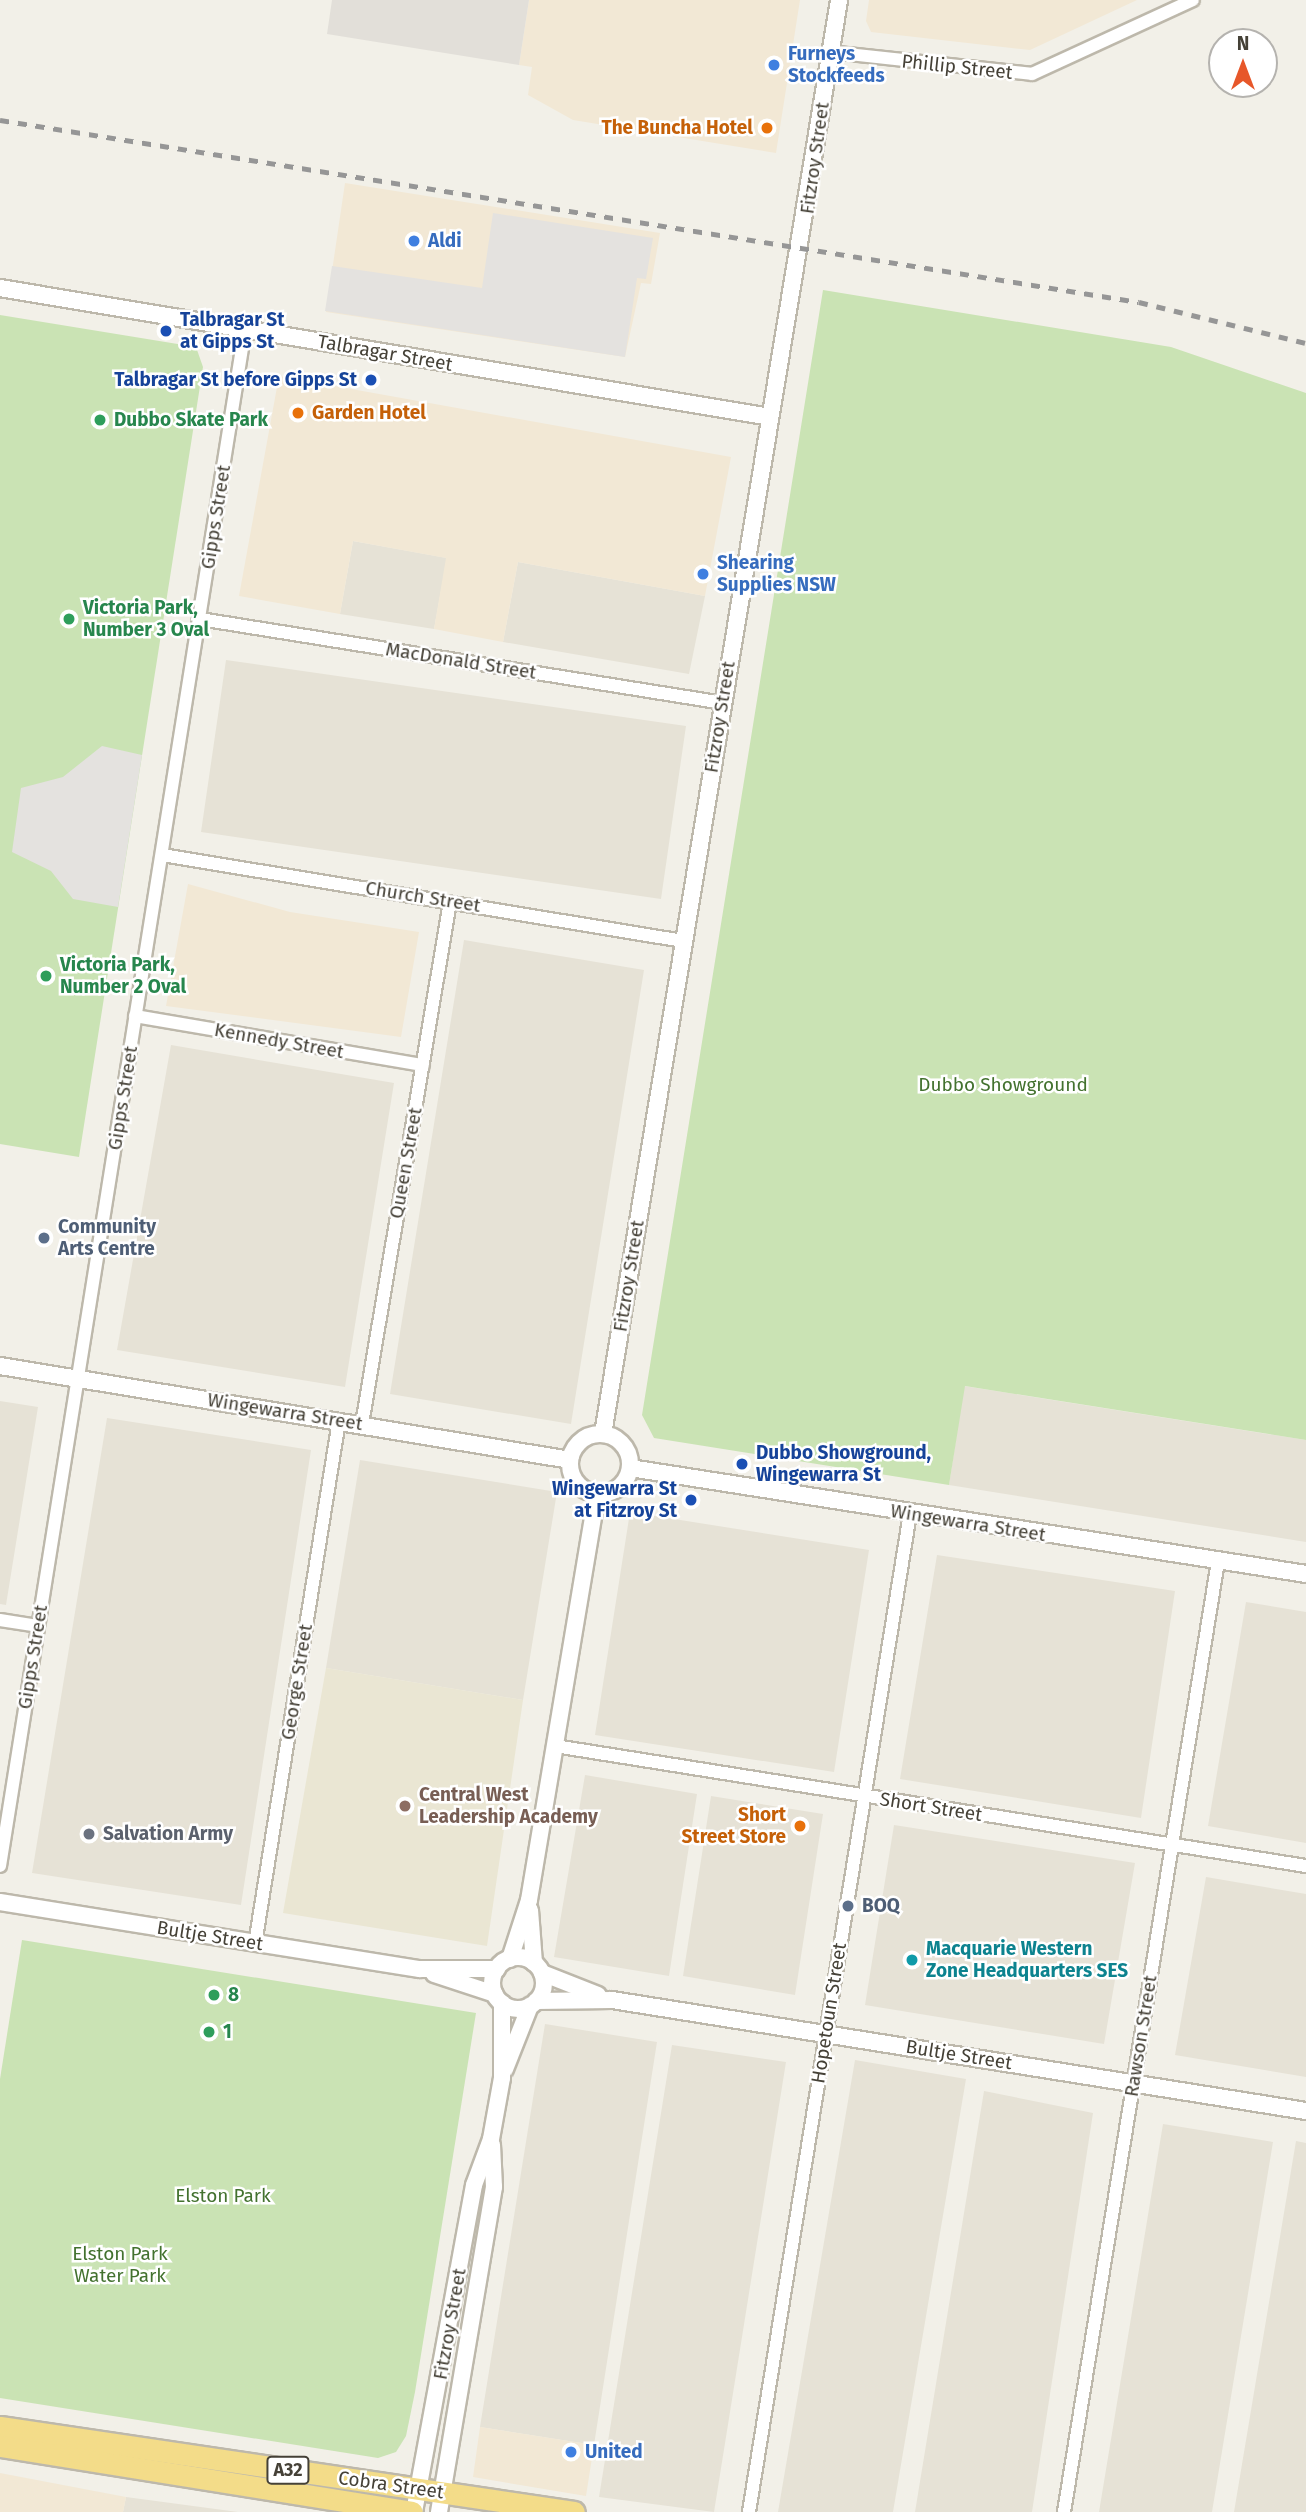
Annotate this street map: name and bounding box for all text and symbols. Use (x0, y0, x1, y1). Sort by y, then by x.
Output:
north arrow (1208, 28, 1278, 98)
text: N (1237, 32, 1249, 55)
place label: Furneys Stockfeeds (788, 43, 885, 87)
street label: Phillip Street (900, 50, 1014, 84)
marker: Furneys Stockfeeds (766, 57, 782, 73)
street label: Fitzroy Street (796, 101, 834, 215)
place label: The Buncha Hotel (601, 117, 753, 139)
marker: The Buncha Hotel (759, 120, 775, 136)
place label: Aldi (428, 230, 462, 252)
marker: Aldi (406, 233, 422, 249)
place label: Talbragar St at Gipps St (180, 309, 284, 353)
marker: Talbragar St at Gipps St (158, 323, 174, 339)
street label: Talbragar Street (316, 330, 454, 376)
place label: Talbragar St before Gipps St (114, 369, 357, 391)
marker: Talbragar St before Gipps St (363, 372, 379, 388)
place label: Garden Hotel (312, 402, 426, 424)
marker: Garden Hotel (290, 405, 306, 421)
place label: Dubbo Skate Park (114, 409, 268, 431)
marker: Dubbo Skate Park (92, 412, 108, 428)
street label: Gipps Street (196, 463, 236, 571)
place label: Shearing Supplies NSW (717, 552, 836, 596)
marker: Shearing Supplies NSW (695, 566, 711, 582)
place label: Victoria Park, Number 3 Oval (83, 597, 209, 641)
marker: Victoria Park, Number 3 Oval (61, 611, 77, 627)
street label: MacDonald Street (384, 638, 538, 684)
street label: Fitzroy Street (700, 659, 740, 775)
street label: Church Street (364, 877, 482, 917)
place label: Victoria Park, Number 2 Oval (60, 954, 186, 998)
marker: Victoria Park, Number 2 Oval (38, 968, 54, 984)
street label: Kennedy Street (212, 1018, 346, 1064)
street label: Gipps Street (103, 1044, 143, 1152)
park label: Dubbo Showground (918, 1074, 1088, 1096)
street label: Queen Street (385, 1106, 427, 1220)
place label: Community Arts Centre (58, 1216, 156, 1260)
street label: Fitzroy Street (609, 1218, 649, 1334)
marker: Community Arts Centre (36, 1230, 52, 1246)
street label: Wingewarra Street (206, 1388, 364, 1436)
place label: Dubbo Showground, Wingewarra St (756, 1442, 931, 1486)
marker: Dubbo Showground, Wingewarra St (734, 1456, 750, 1472)
place label: Wingewarra St at Fitzroy St (552, 1478, 677, 1522)
marker: Wingewarra St at Fitzroy St (683, 1492, 699, 1508)
street label: Wingewarra Street (889, 1499, 1047, 1547)
street label: Gipps Street (13, 1603, 53, 1711)
street label: George Street (277, 1622, 317, 1742)
place label: Central West Leadership Academy (419, 1784, 598, 1828)
street label: Short Street (878, 1788, 984, 1826)
marker: Central West Leadership Academy (397, 1798, 413, 1814)
place label: Short Street Store (681, 1804, 786, 1848)
marker: Short Street Store (792, 1818, 808, 1834)
place label: Salvation Army (103, 1823, 233, 1845)
marker: Salvation Army (81, 1826, 97, 1842)
place label: BOQ (862, 1895, 900, 1917)
marker: BOQ (840, 1898, 856, 1914)
street label: Bultje Street (155, 1916, 265, 1956)
place label: Macquarie Western Zone Headquarters SES (926, 1938, 1128, 1982)
street label: Hopetoun Street (807, 1941, 851, 2085)
marker: Macquarie Western Zone Headquarters SES (904, 1952, 920, 1968)
street label: Rawson Street (1120, 1974, 1162, 2098)
place label: 8 (228, 1984, 239, 2006)
marker: 8 (206, 1987, 222, 2003)
place label: 1 (223, 2021, 232, 2043)
marker: 1 (201, 2024, 217, 2040)
street label: Bultje Street (904, 2035, 1014, 2075)
park label: Elston Park (175, 2185, 271, 2207)
park label: Elston Park Water Park (72, 2243, 168, 2287)
street label: Fitzroy Street (429, 2266, 471, 2382)
place label: United (585, 2441, 643, 2463)
marker: United (563, 2444, 579, 2460)
road number: A32 (265, 2456, 311, 2484)
street label: Cobra Street (337, 2466, 445, 2504)

